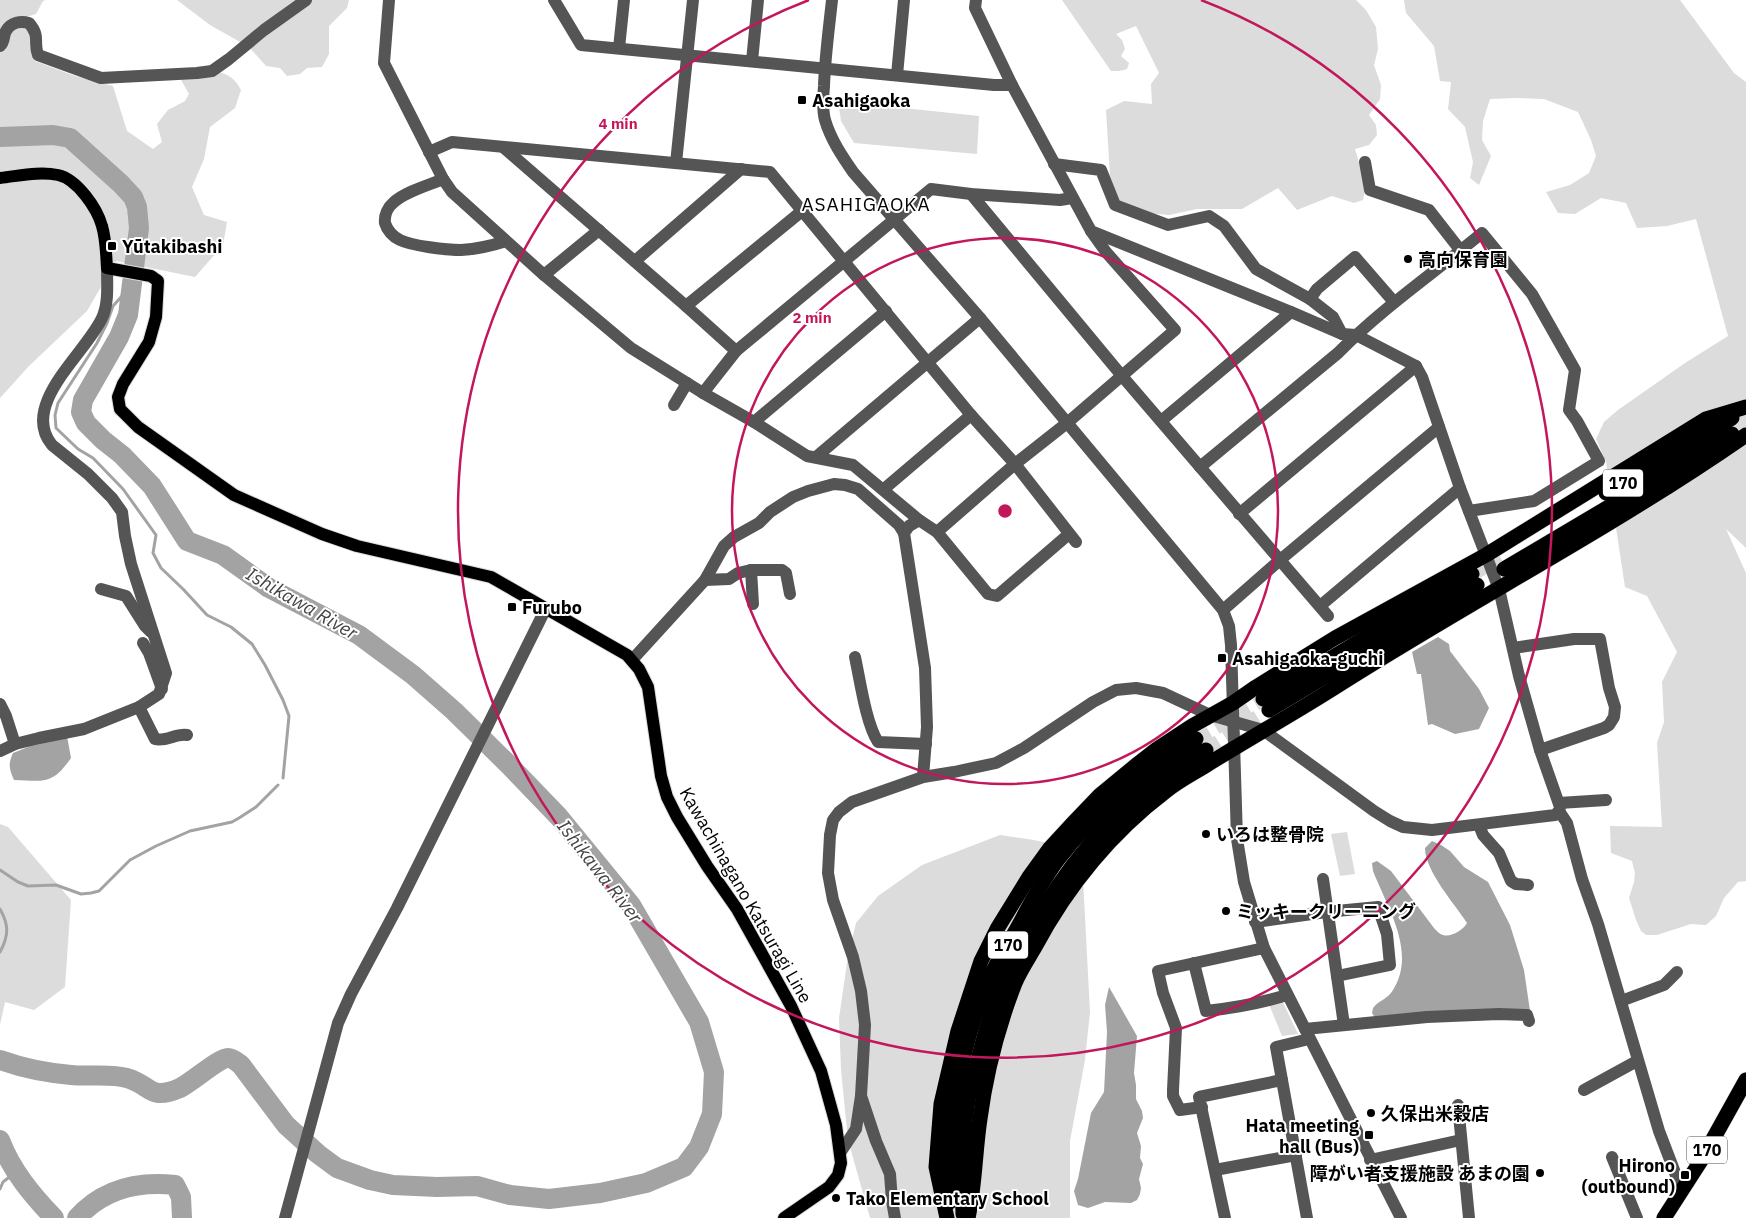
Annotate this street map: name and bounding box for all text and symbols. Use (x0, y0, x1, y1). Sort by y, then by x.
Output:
place label: Asahigaoka (812, 89, 910, 112)
marker: Asahigaoka (796, 94, 808, 106)
text: 4 min (598, 114, 638, 133)
district label: ASAHIGAOKA (801, 192, 931, 216)
place label: Yūtakibashi (122, 235, 223, 258)
marker: Yūtakibashi (106, 240, 118, 252)
place label: 高向保育園 (1418, 248, 1508, 271)
marker: 高向保育園 (1402, 253, 1414, 265)
text: 2 min (792, 308, 832, 327)
road number: 170 (1603, 469, 1643, 496)
centre of rings (996, 502, 1014, 520)
water label: Ishikawa River (242, 561, 363, 645)
place label: Furubo (522, 596, 582, 619)
marker: Furubo (506, 601, 518, 613)
place label: Asahigaoka-guchi (1232, 647, 1383, 670)
marker: Asahigaoka-guchi (1216, 652, 1228, 664)
street label: Kawachinagano Katsuragi Line (675, 783, 817, 1007)
water label: Ishikawa River (552, 815, 648, 928)
place label: いろは整骨院 (1216, 823, 1324, 846)
marker: いろは整骨院 (1200, 828, 1212, 840)
place label: ミッキークリーニング (1236, 900, 1416, 923)
marker: ミッキークリーニング (1220, 905, 1232, 917)
road number: 170 (988, 932, 1028, 958)
place label: 久保出米穀店 (1381, 1102, 1489, 1125)
marker: 久保出米穀店 (1365, 1107, 1377, 1119)
place label: Hata meeting hall (Bus) (1245, 1114, 1359, 1158)
marker: Hata meeting hall (Bus) (1363, 1129, 1375, 1141)
road number: 170 (1687, 1136, 1727, 1164)
place label: Hirono (outbound) (1582, 1154, 1675, 1198)
place label: 障がい者支援施設 あまの園 (1310, 1162, 1530, 1185)
marker: 障がい者支援施設 あまの園 (1534, 1167, 1546, 1179)
marker: Hirono (outbound) (1679, 1169, 1691, 1181)
place label: Tako Elementary School (846, 1187, 1049, 1210)
marker: Tako Elementary School (830, 1192, 842, 1204)

